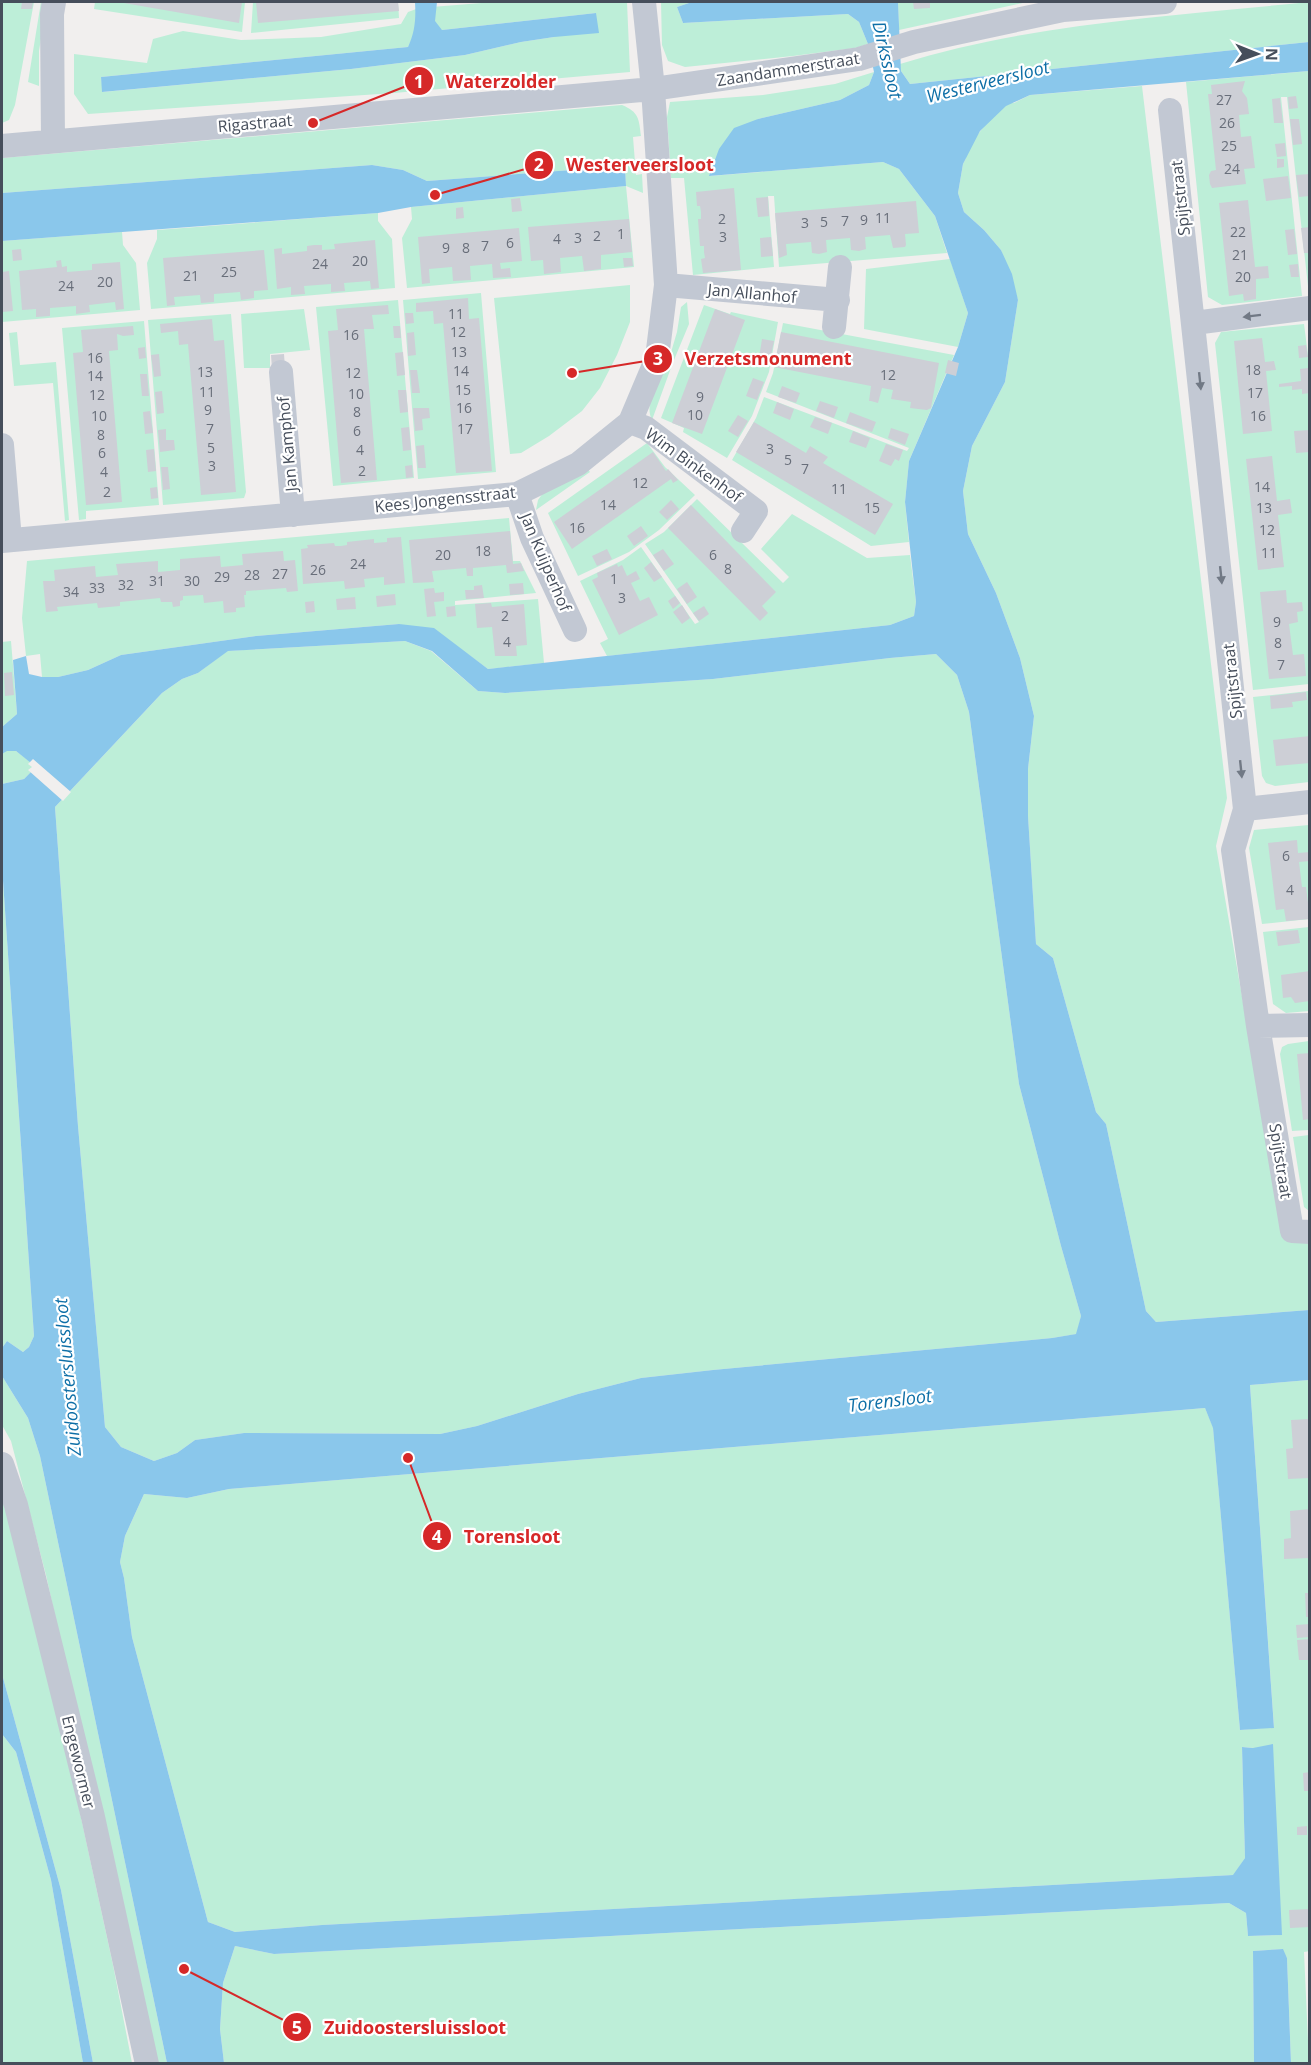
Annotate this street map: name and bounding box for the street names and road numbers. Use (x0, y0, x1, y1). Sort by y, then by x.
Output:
street label: Zaandammerstraat (715, 47, 861, 91)
street label: Rigastraat (217, 109, 294, 137)
street label: Spijtstraat (1165, 159, 1195, 237)
street label: Jan Allanhof (705, 278, 799, 308)
street label: Jan Kamphof (272, 394, 302, 494)
street label: Wim Binkenhof (641, 423, 748, 508)
street label: Kees Jongensstraat (373, 481, 517, 517)
street label: Jan Kuijperhof (515, 508, 577, 616)
street label: Spijtstraat (1217, 642, 1247, 720)
street label: Spijtstraat (1264, 1122, 1298, 1200)
street label: Engewormer (57, 1713, 101, 1811)

